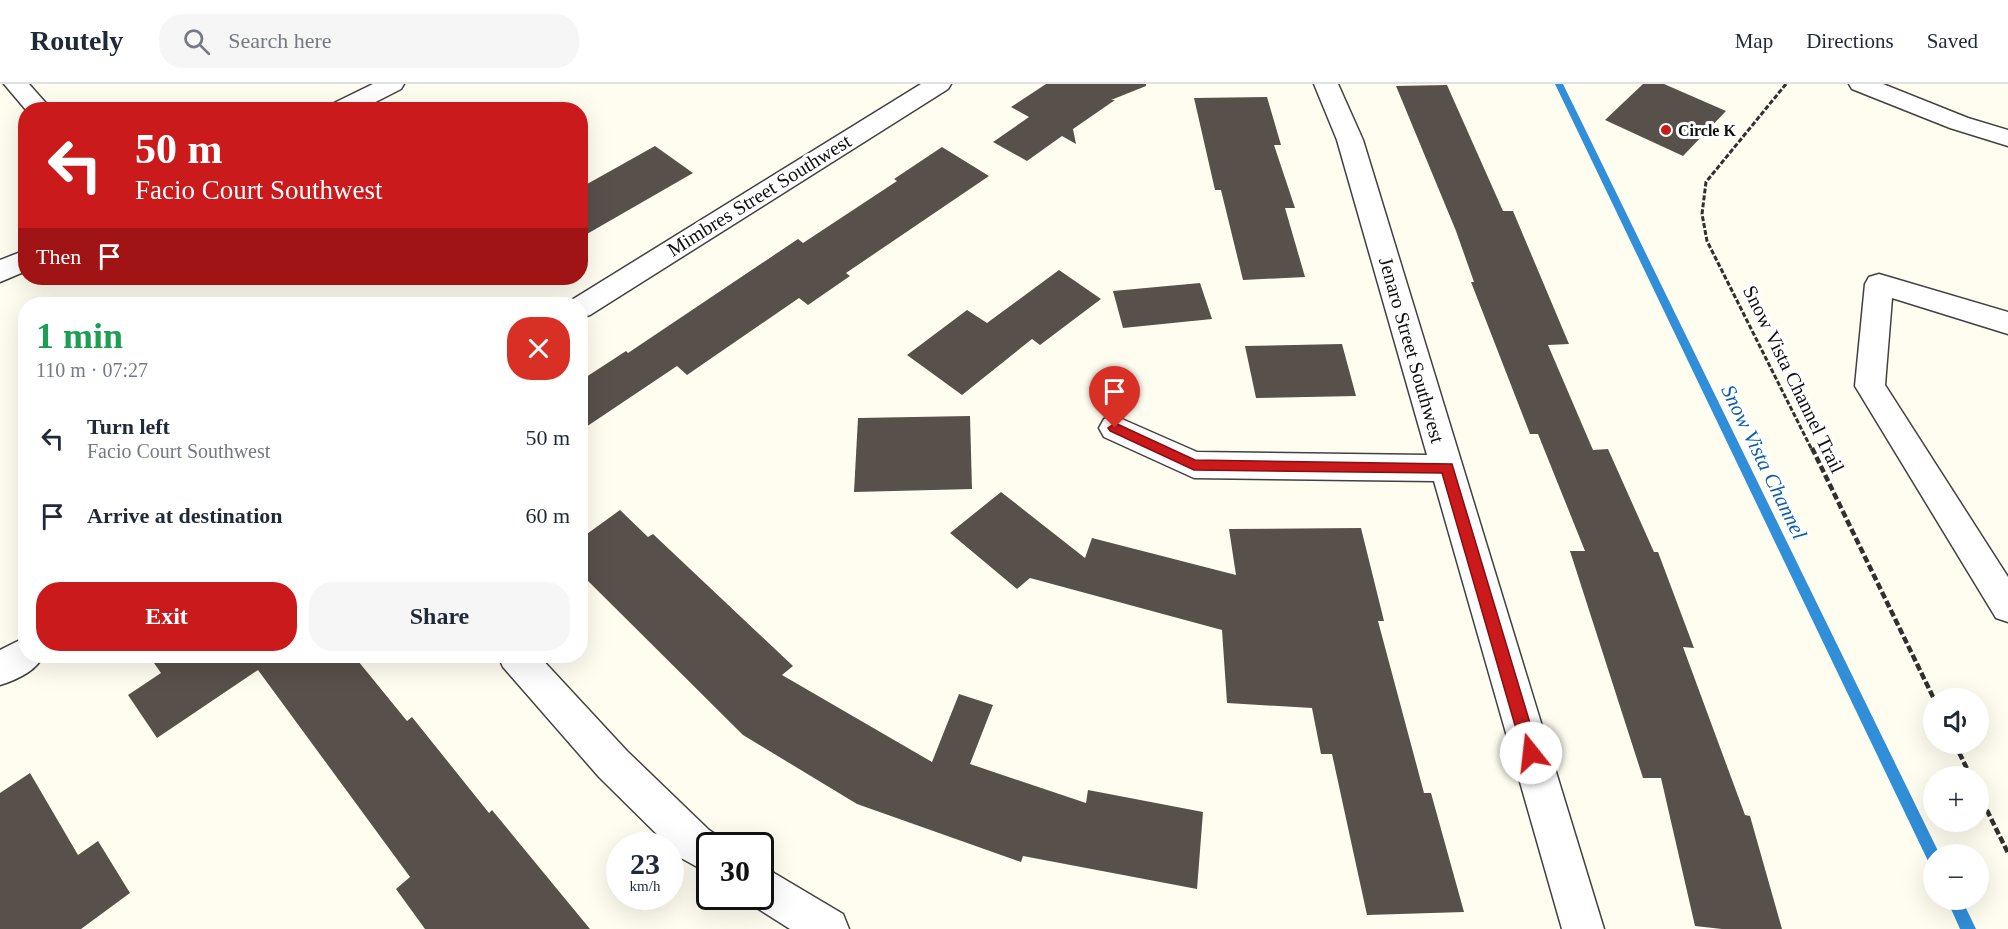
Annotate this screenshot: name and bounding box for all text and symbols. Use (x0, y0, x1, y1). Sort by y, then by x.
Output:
search box (159, 14, 579, 68)
text: Routely (30, 25, 123, 56)
icon: search (180, 25, 213, 58)
text: Search here (228, 28, 332, 53)
text: Map (1735, 29, 1773, 53)
text: Directions (1806, 29, 1894, 53)
text: Saved (1927, 29, 1978, 53)
place label: Circle K (1678, 122, 1736, 139)
marker: Circle K (1659, 123, 1673, 137)
icon: left (36, 126, 114, 204)
text: 50 m (135, 126, 223, 172)
street label: Mimbres Street Southwest (663, 129, 855, 261)
text: Facio Court Southwest (135, 175, 383, 205)
icon: arrive (93, 240, 126, 273)
text: Then (36, 244, 81, 269)
street label: Jenaro Street Southwest (1375, 255, 1449, 446)
street label: Snow Vista Channel Trail (1738, 281, 1850, 477)
text: 1 min (36, 316, 123, 356)
button: close (507, 317, 570, 380)
text: 110 m · 07:27 (36, 359, 148, 381)
pin (1089, 366, 1140, 428)
icon: arrive (1098, 375, 1131, 408)
water label: Snow Vista Channel (1716, 381, 1812, 543)
text: Turn left (87, 414, 170, 439)
icon: left (36, 422, 69, 455)
text: 50 m (525, 425, 570, 450)
text: Facio Court Southwest (87, 440, 270, 462)
icon: arrive (36, 500, 69, 533)
text: Arrive at destination (87, 503, 283, 528)
text: 60 m (525, 503, 570, 528)
button: Exit (36, 582, 297, 651)
button: Share (309, 582, 570, 651)
map controls (1923, 688, 1989, 910)
button: sound (1923, 688, 1989, 754)
position arrow (1499, 721, 1563, 785)
button: + (1923, 766, 1989, 832)
speed limit sign: 30 (696, 832, 774, 910)
button: − (1923, 844, 1989, 910)
text: 23 (630, 847, 660, 880)
text: km/h (630, 878, 660, 894)

